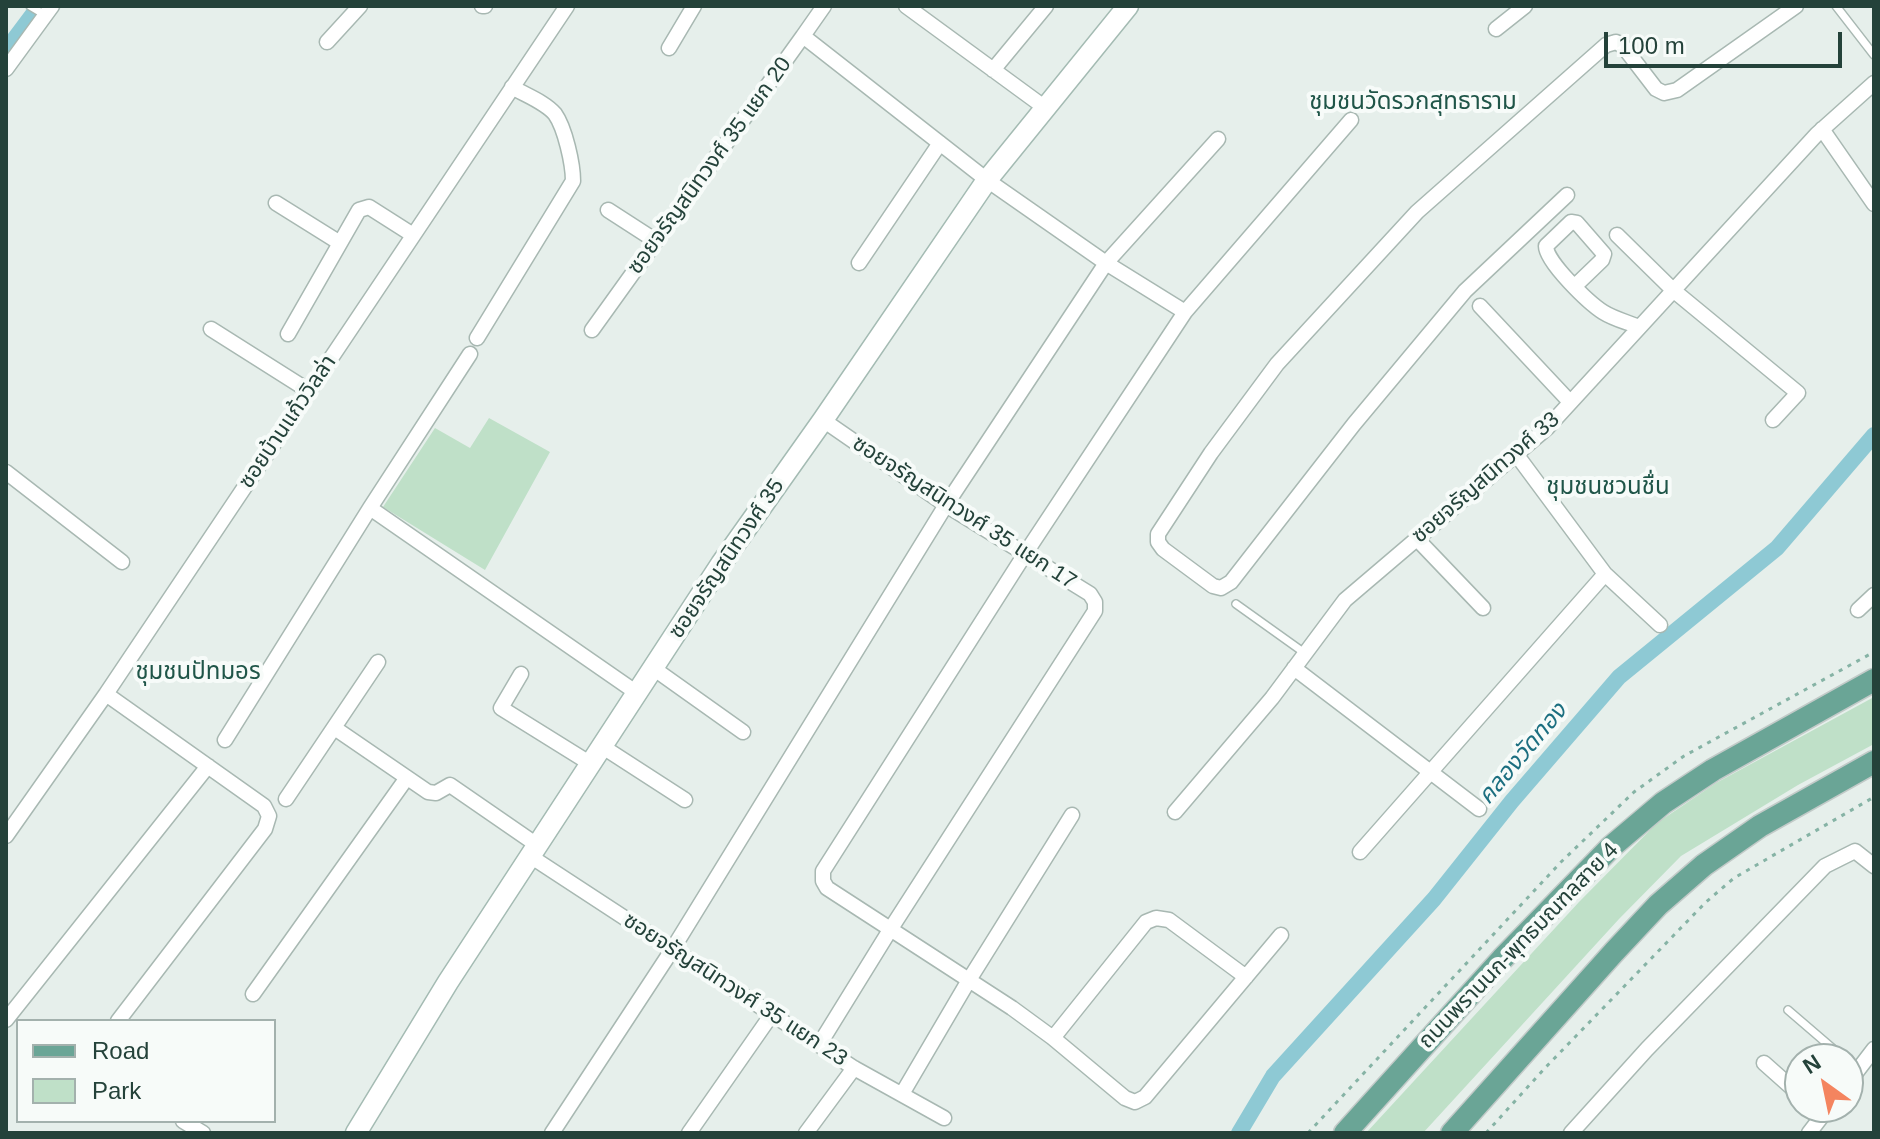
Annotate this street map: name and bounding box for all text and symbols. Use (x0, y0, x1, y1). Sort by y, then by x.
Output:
scale bar (1608, 16, 1846, 66)
text: 100 m (1618, 32, 1685, 59)
street label: ซอยจรัญสนิทวงศ์ 35 แยก 20 (622, 52, 798, 280)
district label: ชุมชนวัดรวกสุทธาราม (1309, 88, 1517, 116)
street label: ซอยบ้านแก้ววิลล่า (234, 350, 342, 494)
street label: ซอยจรัญสนิทวงศ์ 33 (1407, 407, 1565, 549)
street label: ซอยจรัญสนิทวงศ์ 35 แยก 17 (847, 431, 1081, 595)
district label: ชุมชนชวนชื่น (1546, 473, 1670, 501)
street label: ซอยจรัญสนิทวงศ์ 35 (664, 474, 790, 644)
district label: ชุมชนปัทมอร (135, 658, 261, 686)
water label: คลองวัดทอง (1472, 698, 1574, 810)
street label: ถนนพรานนก-พุทธมณฑลสาย 4 (1414, 838, 1624, 1054)
street label: ซอยจรัญสนิทวงศ์ 35 แยก 23 (618, 908, 852, 1072)
legend (16, 1019, 276, 1123)
text: Road (92, 1037, 149, 1064)
north arrow (1784, 1043, 1864, 1123)
text: N (1798, 1049, 1825, 1079)
text: Park (92, 1077, 141, 1104)

